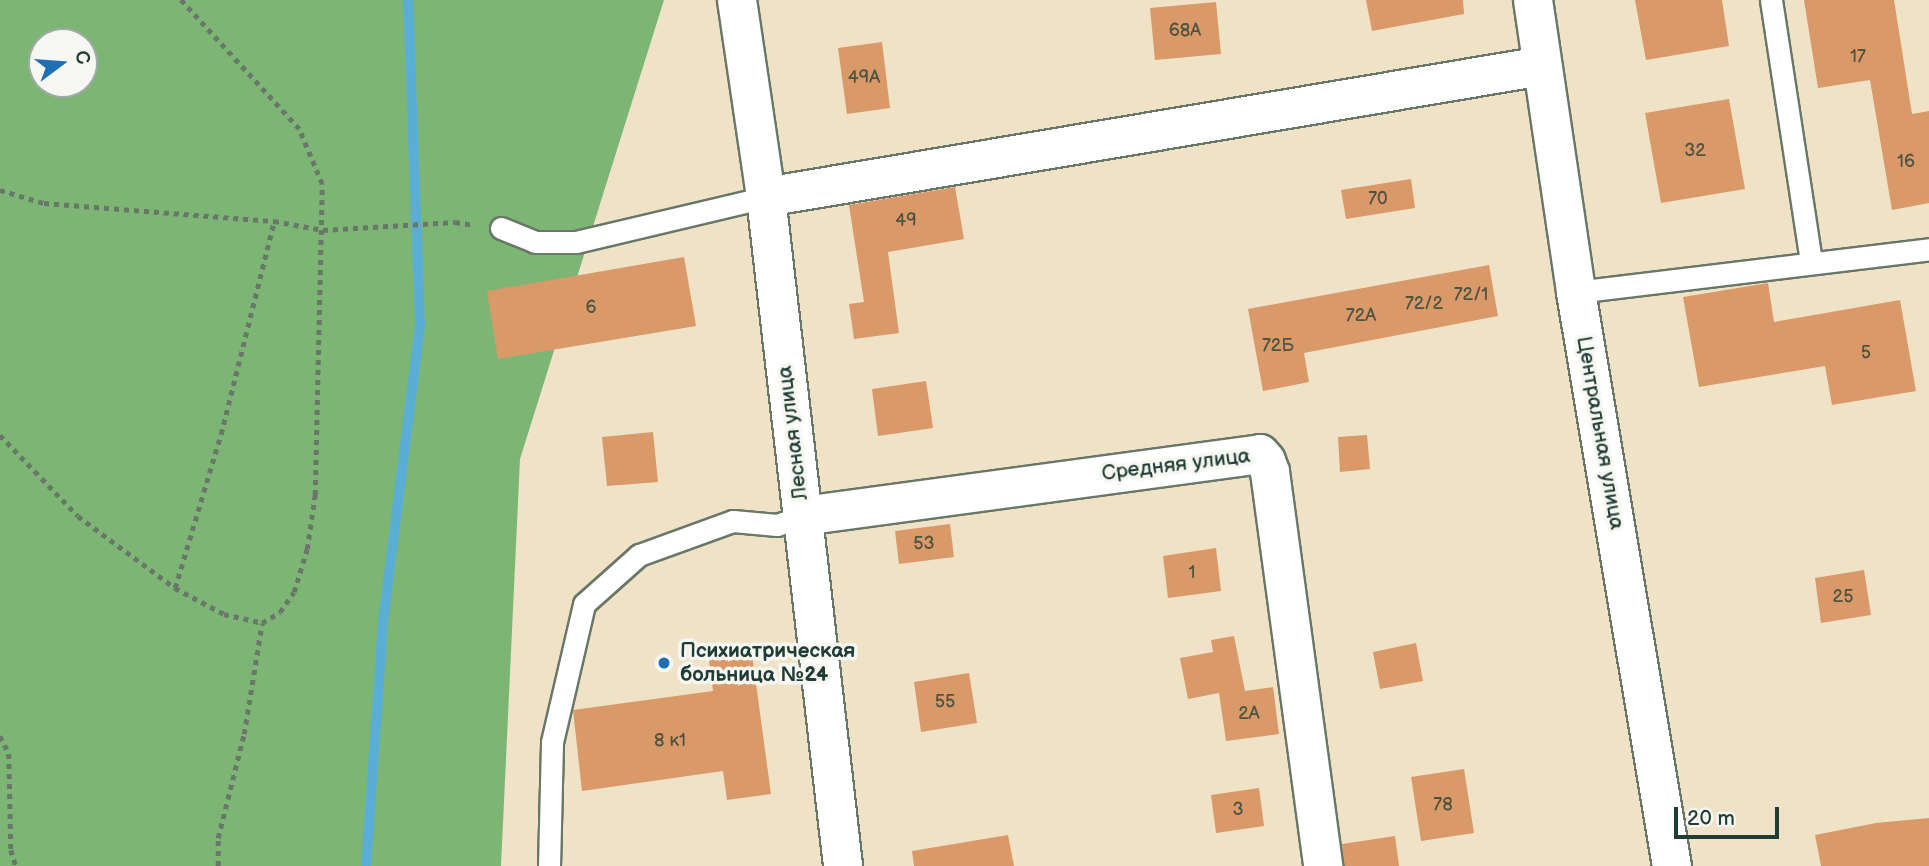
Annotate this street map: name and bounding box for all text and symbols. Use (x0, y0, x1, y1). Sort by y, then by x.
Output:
house number: 68А (1169, 20, 1201, 42)
north arrow (28, 28, 98, 98)
house number: 17 (1850, 46, 1866, 68)
text: С (69, 48, 95, 67)
house number: 49А (848, 67, 880, 89)
house number: 32 (1684, 140, 1706, 162)
house number: 16 (1897, 151, 1915, 173)
house number: 70 (1368, 188, 1388, 210)
house number: 49 (895, 210, 917, 232)
house number: 72/1 (1454, 284, 1488, 306)
house number: 72/2 (1405, 293, 1443, 315)
house number: 6 (586, 297, 596, 319)
house number: 72А (1346, 305, 1376, 327)
street label: Центральная улица (1571, 334, 1629, 532)
house number: 72Б (1262, 335, 1294, 357)
house number: 5 (1861, 342, 1871, 364)
street label: Лесная улица (772, 364, 814, 502)
street label: Средняя улица (1100, 443, 1252, 487)
house number: 53 (913, 533, 935, 555)
house number: 1 (1189, 562, 1195, 584)
house number: 25 (1833, 586, 1853, 608)
place label: Психиатрическая больница №24 (680, 638, 855, 688)
marker: Психиатрическая больница №24 (654, 653, 674, 673)
house number: 55 (935, 691, 955, 713)
house number: 2А (1238, 703, 1260, 725)
house number: 8 к1 (654, 730, 686, 752)
scale bar (1677, 792, 1782, 836)
house number: 78 (1433, 794, 1453, 816)
house number: 3 (1232, 799, 1244, 821)
text: 20 m (1687, 806, 1735, 831)

